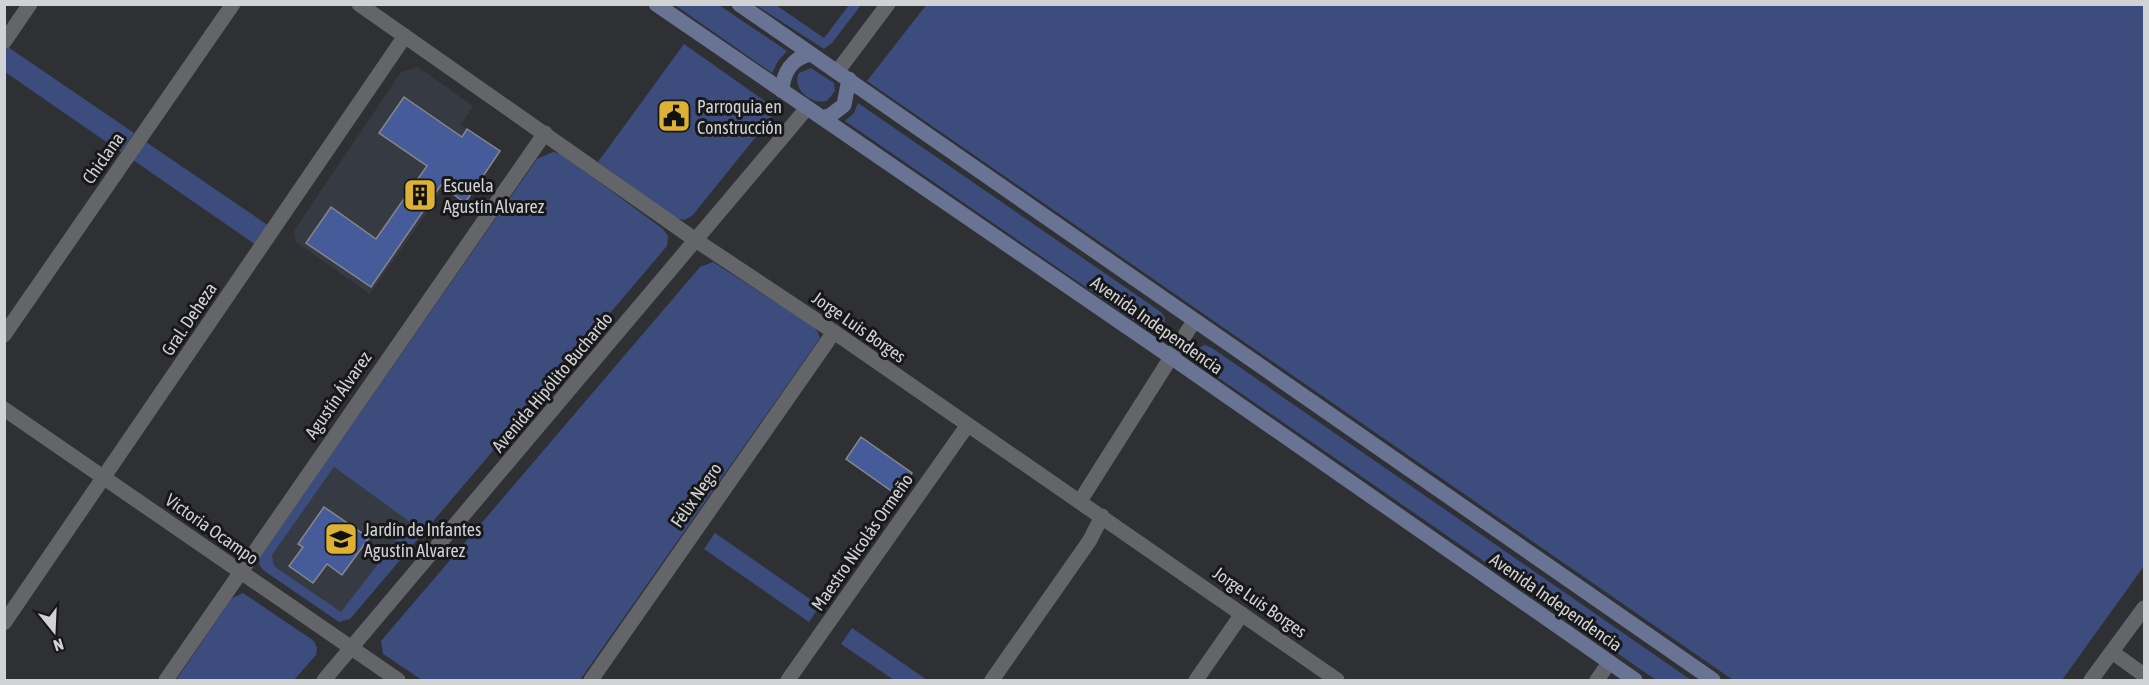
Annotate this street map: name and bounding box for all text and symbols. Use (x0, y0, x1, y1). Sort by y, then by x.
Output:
place label: Parroquia en Construcción (697, 96, 782, 138)
public building icon: Parroquia en Construcción (656, 98, 692, 134)
street label: Chiclana (78, 128, 128, 188)
place label: Escuela Agustín Alvarez (443, 175, 545, 217)
building icon: Escuela Agustín Alvarez (402, 177, 438, 213)
street label: Avenida Independencia (1087, 272, 1227, 378)
street label: Gral. Deheza (157, 279, 221, 359)
street label: Jorge Luis Borges (808, 287, 910, 367)
street label: Avenida Hipólito Buchardo (487, 308, 617, 456)
street label: Agustín Álvarez (300, 347, 376, 442)
street label: Félix Negro (666, 459, 726, 531)
street label: Maestro Nicolás Ormeño (807, 469, 917, 615)
street label: Victoria Ocampo (161, 489, 263, 569)
place label: Jardín de Infantes Agustín Alvarez (364, 519, 481, 561)
school or university icon: Jardín de Infantes Agustín Alvarez (323, 521, 359, 557)
street label: Avenida Independencia (1486, 549, 1626, 655)
street label: Jorge Luis Borges (1209, 562, 1311, 642)
north arrow (24, 601, 84, 661)
text: N (51, 635, 66, 655)

